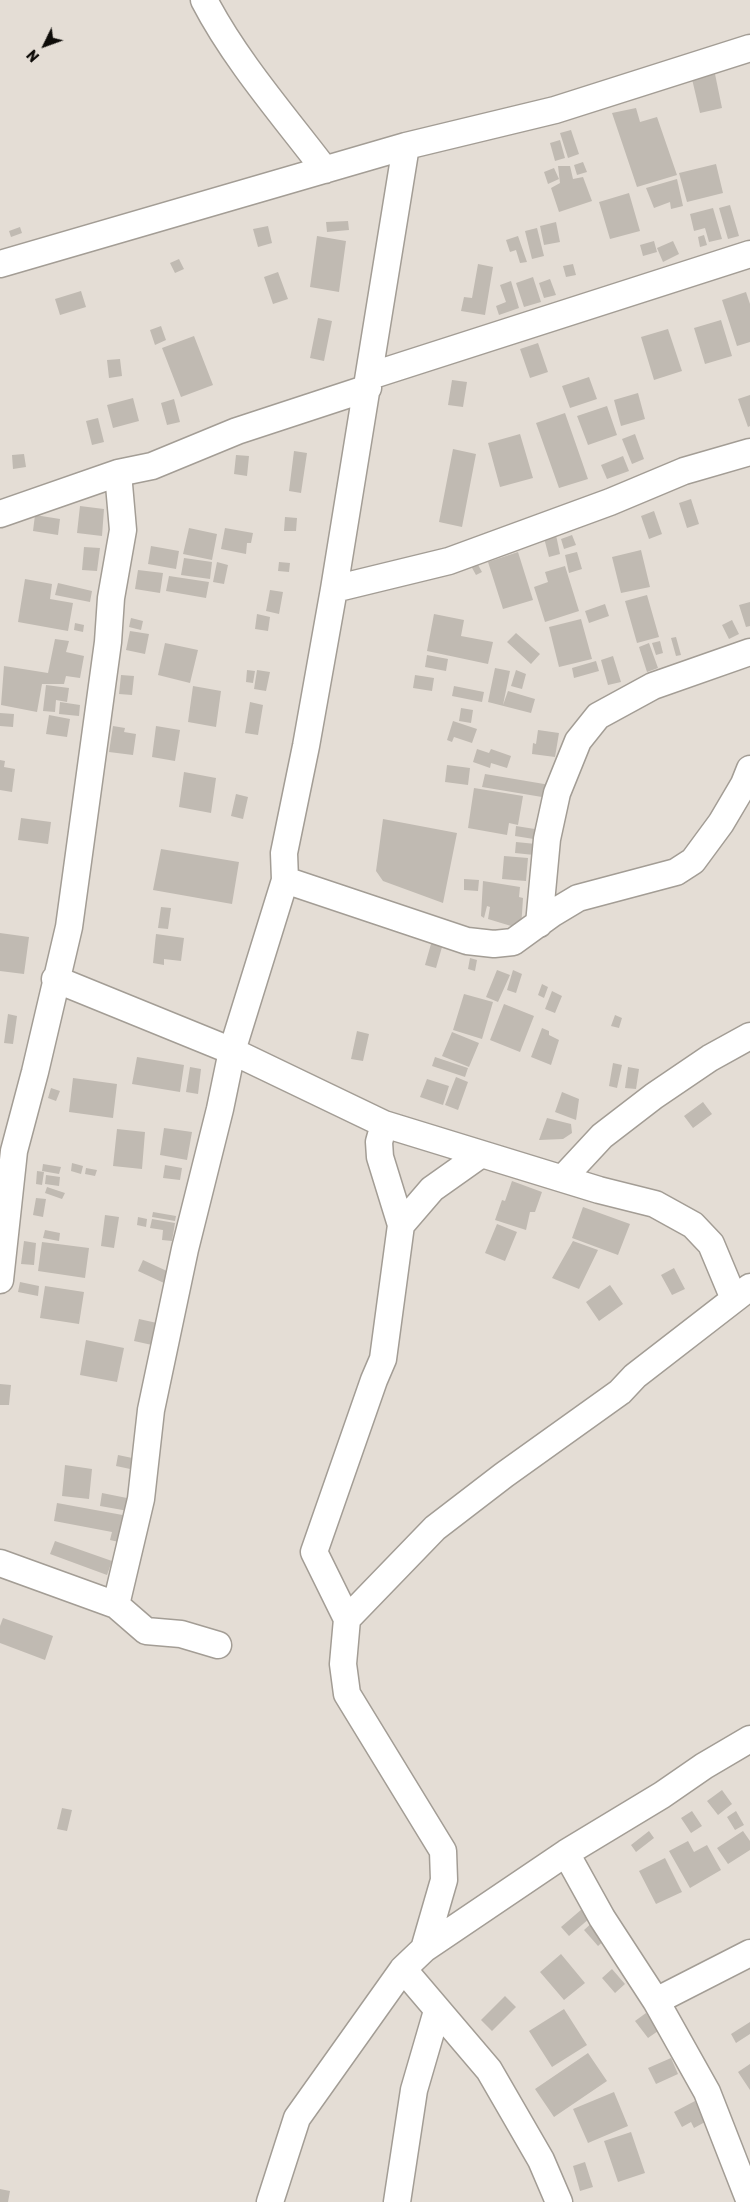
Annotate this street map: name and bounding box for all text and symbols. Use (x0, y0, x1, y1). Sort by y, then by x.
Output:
north arrow (20, 20, 70, 70)
text: N (24, 46, 43, 65)

